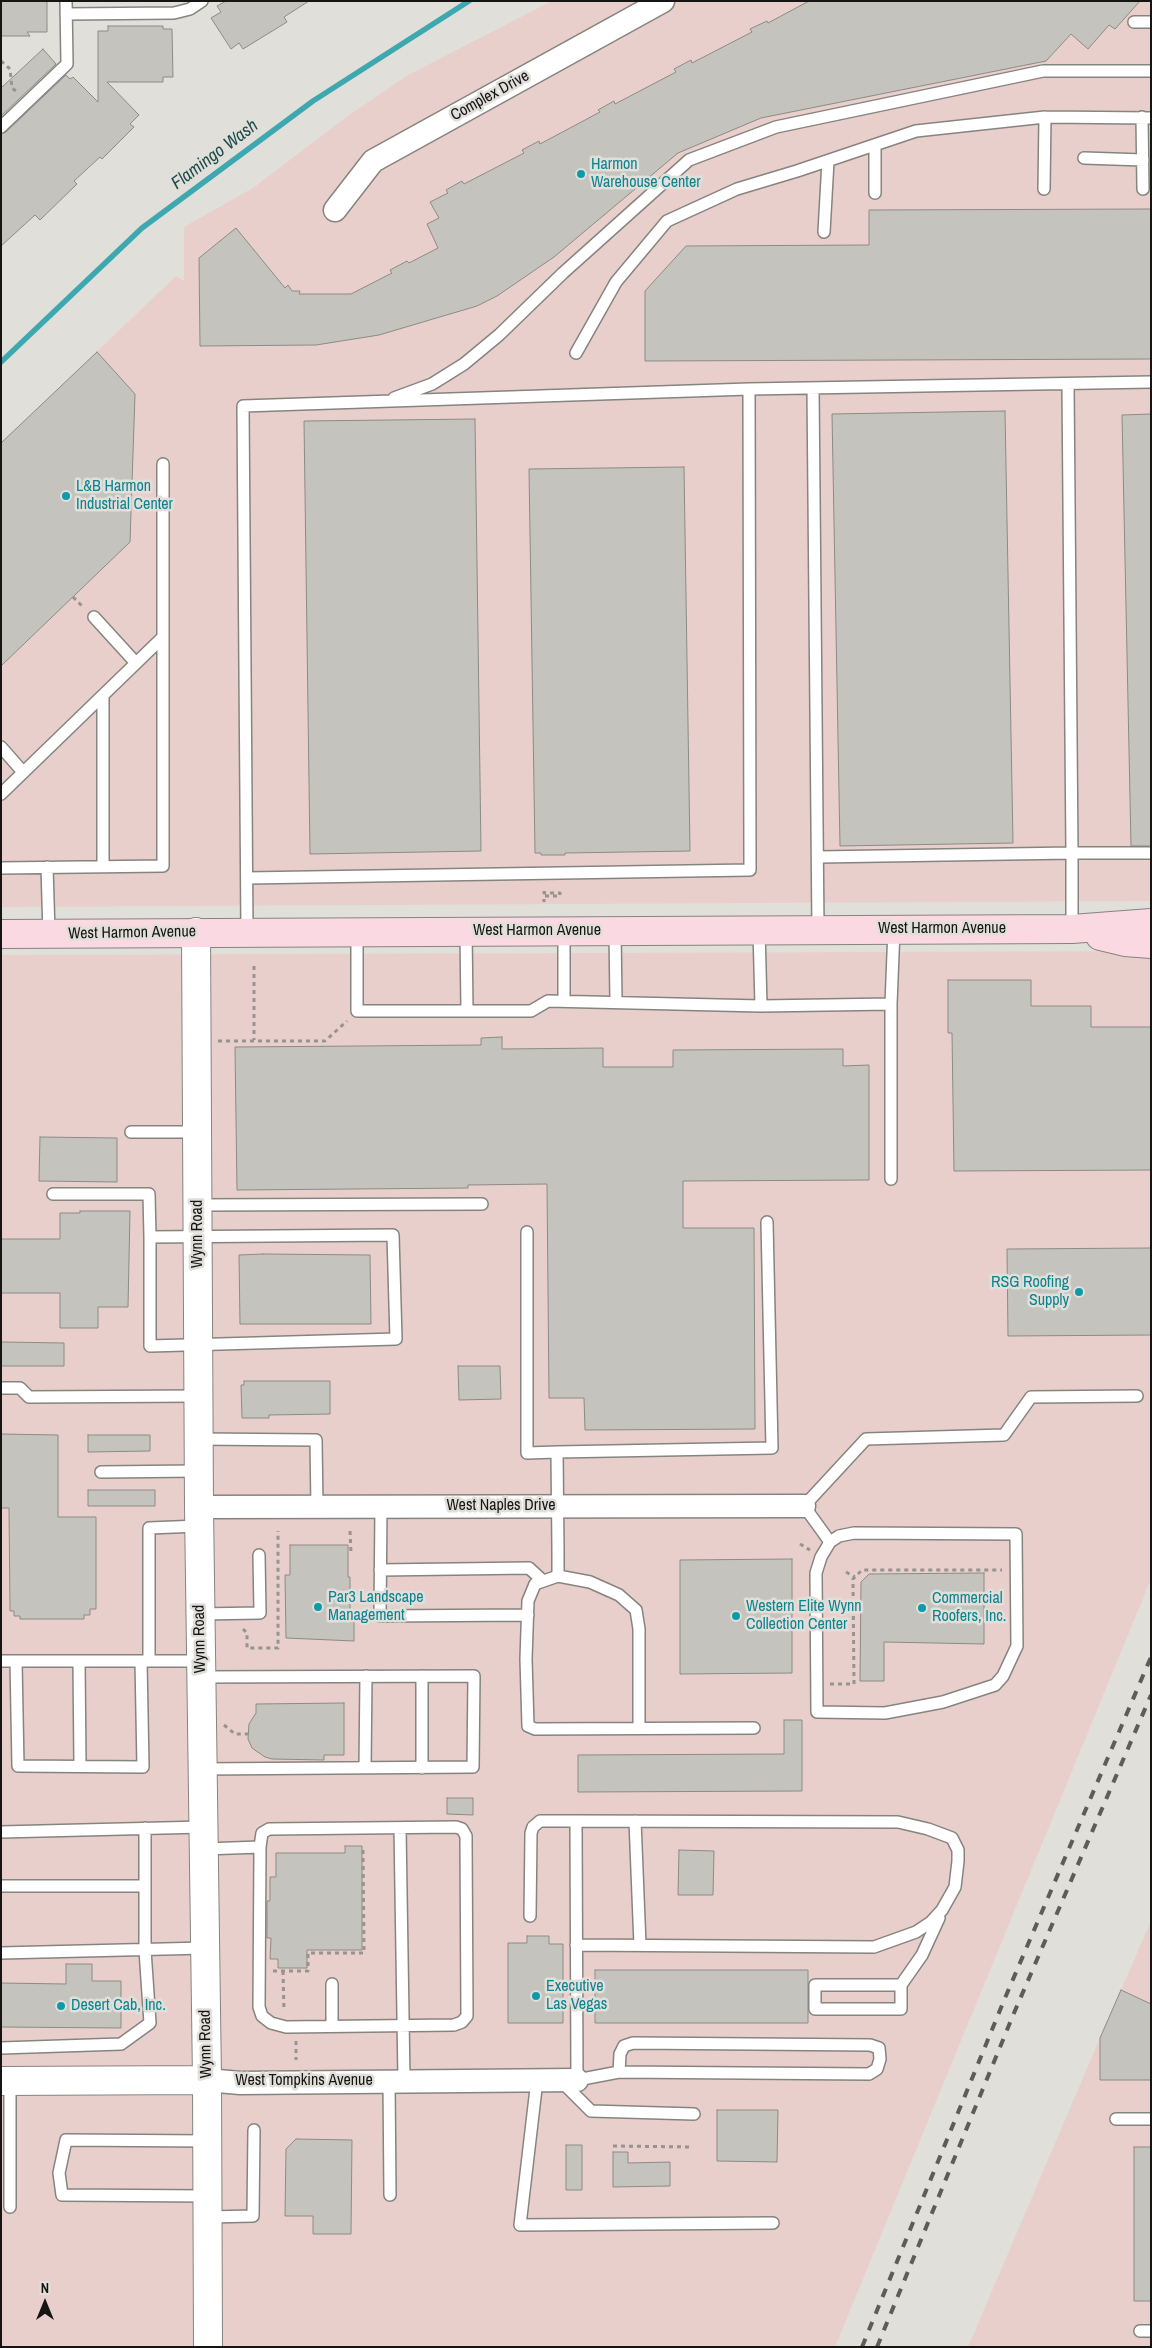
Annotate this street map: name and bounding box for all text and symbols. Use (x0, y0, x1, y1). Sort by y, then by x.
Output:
street label: Complex Drive (447, 67, 533, 125)
water label: Flamingo Wash (167, 115, 263, 195)
place label: Harmon Warehouse Center (591, 155, 701, 193)
marker: Harmon Warehouse Center (575, 168, 587, 180)
place label: L&B Harmon Industrial Center (76, 477, 173, 515)
marker: L&B Harmon Industrial Center (60, 490, 72, 502)
street label: West Harmon Avenue (878, 919, 1006, 939)
street label: West Harmon Avenue (473, 921, 601, 941)
street label: West Harmon Avenue (68, 922, 196, 944)
street label: Wynn Road (188, 1200, 208, 1268)
place label: RSG Roofing Supply (991, 1273, 1069, 1311)
marker: RSG Roofing Supply (1073, 1286, 1085, 1298)
street label: West Naples Drive (446, 1496, 556, 1516)
place label: Par3 Landscape Management (328, 1588, 424, 1626)
place label: Commercial Roofers, Inc. (932, 1589, 1006, 1627)
place label: Western Elite Wynn Collection Center (746, 1597, 862, 1635)
marker: Par3 Landscape Management (312, 1601, 324, 1613)
marker: Commercial Roofers, Inc. (916, 1602, 928, 1614)
street label: Wynn Road (190, 1605, 210, 1673)
marker: Western Elite Wynn Collection Center (730, 1610, 742, 1622)
place label: Executive Las Vegas (546, 1977, 607, 2015)
marker: Executive Las Vegas (530, 1990, 542, 2002)
place label: Desert Cab, Inc. (71, 1996, 166, 2016)
marker: Desert Cab, Inc. (55, 2000, 67, 2012)
street label: Wynn Road (196, 2010, 216, 2078)
street label: West Tompkins Avenue (235, 2071, 373, 2091)
north arrow (20, 2278, 70, 2328)
text: N (41, 2279, 49, 2297)

